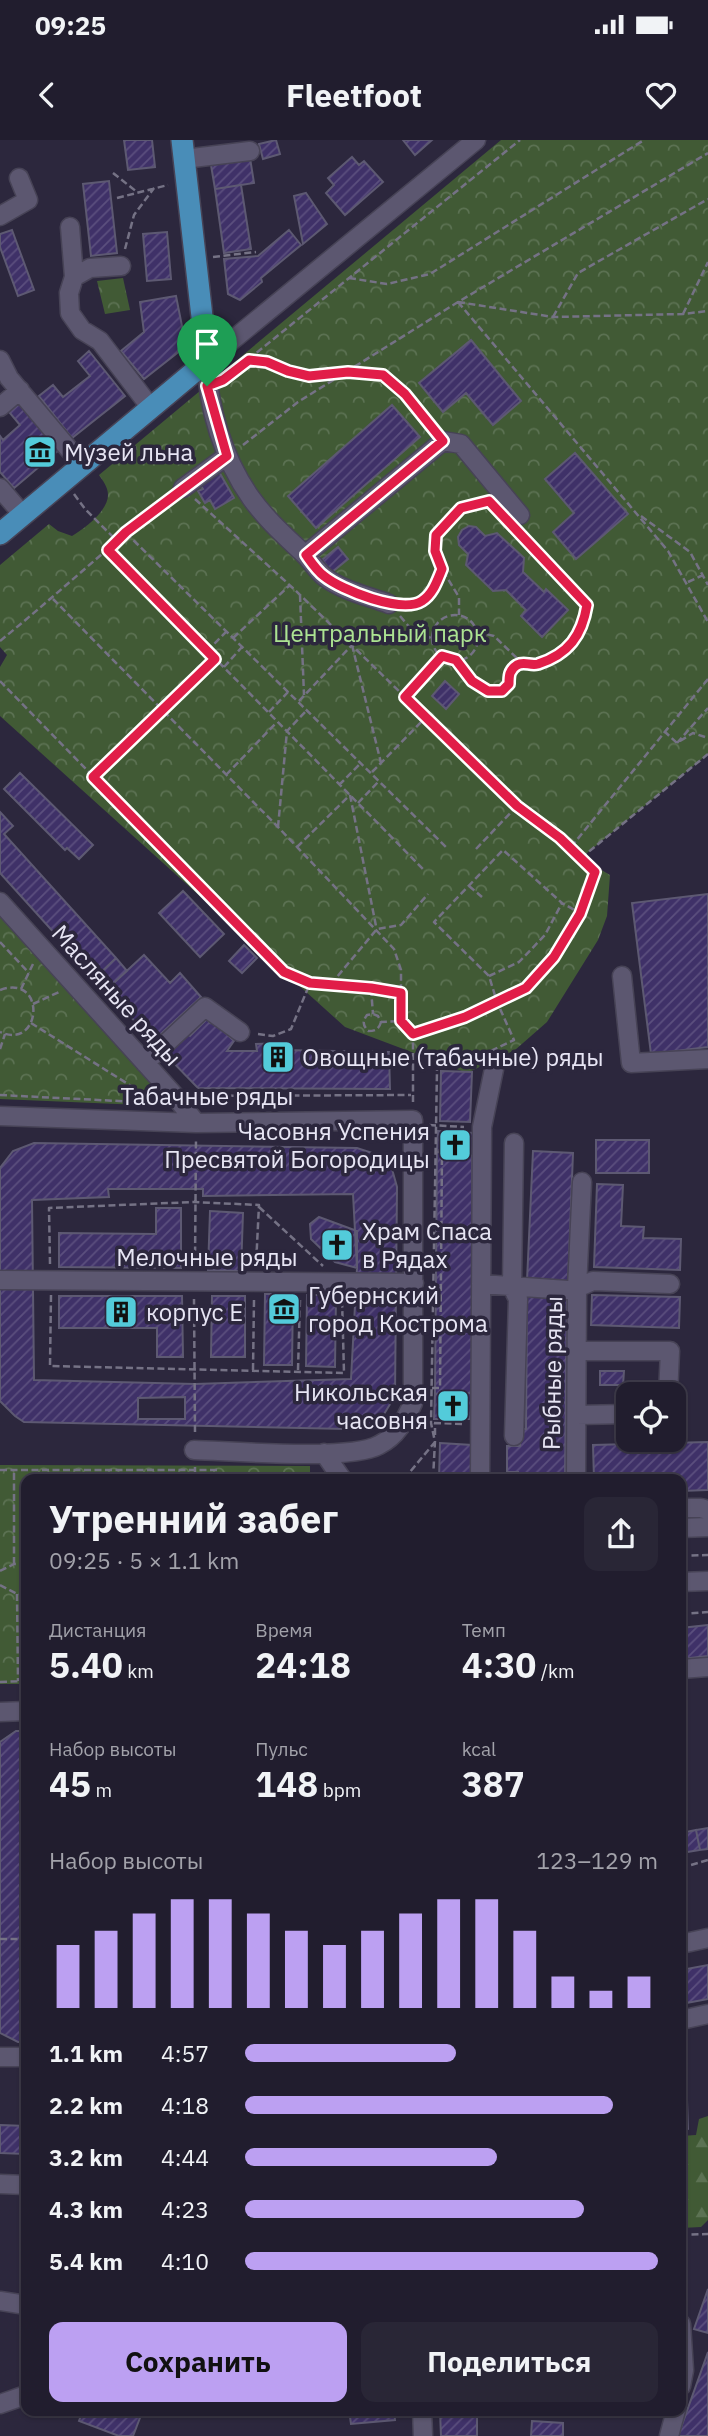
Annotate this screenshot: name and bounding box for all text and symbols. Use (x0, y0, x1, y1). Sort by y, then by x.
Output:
text: 09:25 (35, 8, 106, 42)
text: Fleetfoot (286, 74, 422, 116)
icon: back (28, 76, 66, 114)
icon: heart (642, 76, 680, 114)
pin (177, 314, 237, 386)
icon: arrive (188, 325, 226, 363)
museum icon: Музей льна (21, 433, 59, 471)
place label: Музей льна (64, 436, 194, 468)
park label: Центральный парк (273, 617, 487, 649)
street label: Масляные ряды (45, 918, 189, 1072)
building icon: Овощные (табачные) ряды (259, 1038, 297, 1076)
place label: Овощные (табачные) ряды (302, 1041, 604, 1073)
street label: Табачные ряды (121, 1080, 293, 1112)
place label: Часовня Успения Пресвятой Богородицы (164, 1115, 430, 1175)
church icon: Часовня Успения Пресвятой Богородицы (436, 1126, 474, 1164)
place label: Храм Спаса в Рядах (362, 1215, 492, 1275)
church icon: Храм Спаса в Рядах (318, 1226, 356, 1264)
street label: Мелочные ряды (116, 1241, 298, 1273)
place label: Губернский город Кострома (308, 1279, 488, 1339)
museum icon: Губернский город Кострома (265, 1290, 303, 1328)
building icon: корпус Е (102, 1293, 140, 1331)
place label: корпус Е (146, 1296, 243, 1328)
street label: Рыбные ряды (535, 1296, 569, 1450)
place label: Никольская часовня (294, 1376, 428, 1436)
map controls (616, 1382, 686, 1452)
button: locate (616, 1382, 686, 1452)
church icon: Никольская часовня (434, 1387, 472, 1425)
text: Утренний забег (49, 1494, 338, 1543)
button: share (584, 1497, 658, 1571)
text: 09:25 · 5 × 1.1 km (49, 1545, 239, 1575)
text: Дистанция (49, 1618, 146, 1642)
text: Время (255, 1618, 313, 1642)
text: Темп (462, 1618, 506, 1642)
text: 5.40 (49, 1642, 123, 1688)
text: 24:18 (255, 1642, 351, 1688)
text: 4:30 (462, 1642, 536, 1688)
text: km (123, 1659, 154, 1683)
text: /km (536, 1659, 575, 1683)
text: Набор высоты (49, 1737, 176, 1761)
text: Пульс (255, 1737, 308, 1761)
text: kcal (462, 1737, 496, 1761)
text: 45 (49, 1761, 91, 1807)
text: 148 (255, 1761, 318, 1807)
text: 387 (462, 1761, 525, 1807)
text: m (91, 1778, 112, 1802)
text: bpm (318, 1778, 361, 1802)
text: Набор высоты (49, 1845, 203, 1875)
text: 123–129 m (536, 1845, 658, 1875)
text: 1.1 km (49, 2038, 123, 2068)
text: 4:57 (161, 2038, 209, 2068)
text: 2.2 km (49, 2090, 123, 2120)
text: 4:18 (161, 2090, 209, 2120)
text: 3.2 km (49, 2142, 123, 2172)
text: 4:44 (161, 2142, 209, 2172)
text: 4.3 km (49, 2194, 123, 2224)
text: 4:23 (161, 2194, 209, 2224)
text: 5.4 km (49, 2246, 123, 2276)
text: 4:10 (161, 2246, 209, 2276)
button: Сохранить (49, 2322, 347, 2402)
button: Поделиться (361, 2322, 658, 2402)

